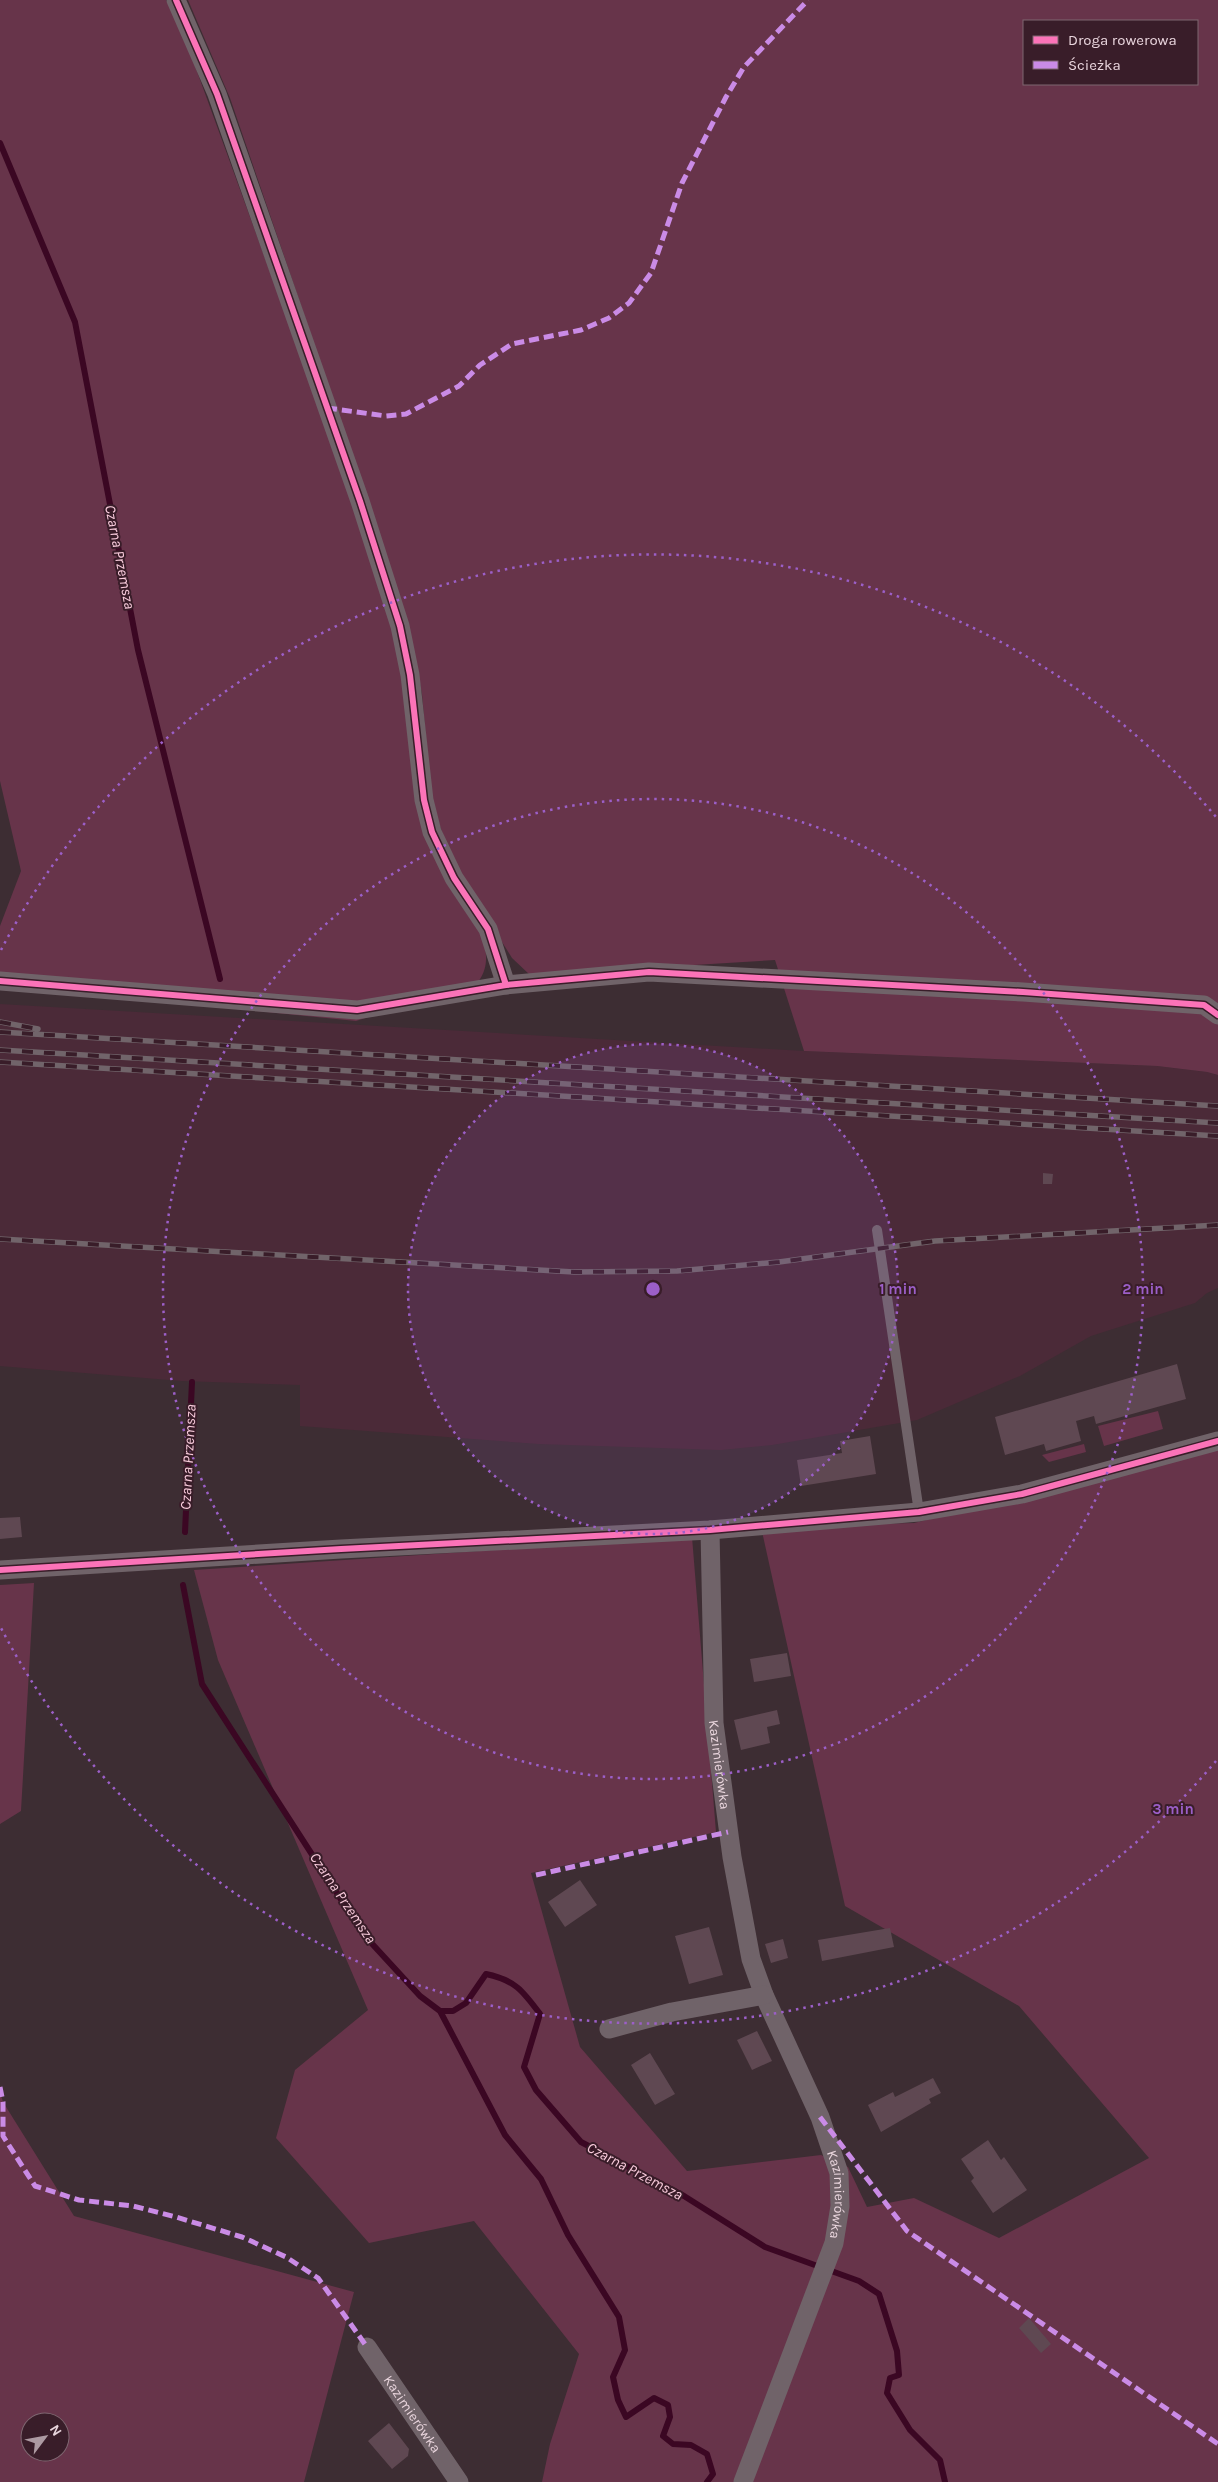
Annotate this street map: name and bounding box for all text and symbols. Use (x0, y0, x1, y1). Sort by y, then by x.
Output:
legend (1023, 20, 1198, 85)
text: Droga rowerowa (1068, 31, 1177, 49)
text: Ścieżka (1068, 56, 1121, 74)
water label: Czarna Przemsza (101, 503, 139, 611)
centre of rings (644, 1280, 662, 1298)
text: 1 min (879, 1280, 917, 1298)
text: 2 min (1122, 1280, 1164, 1298)
water label: Czarna Przemsza (176, 1404, 200, 1510)
street label: Kazimierówka (705, 1719, 734, 1810)
text: 3 min (1152, 1800, 1194, 1818)
water label: Czarna Przemsza (306, 1849, 380, 1947)
water label: Czarna Przemsza (584, 2138, 686, 2204)
street label: Kazimierówka (823, 2148, 849, 2240)
street label: Kazimierówka (380, 2372, 445, 2456)
north arrow (20, 2412, 70, 2462)
text: N (46, 2422, 65, 2439)

